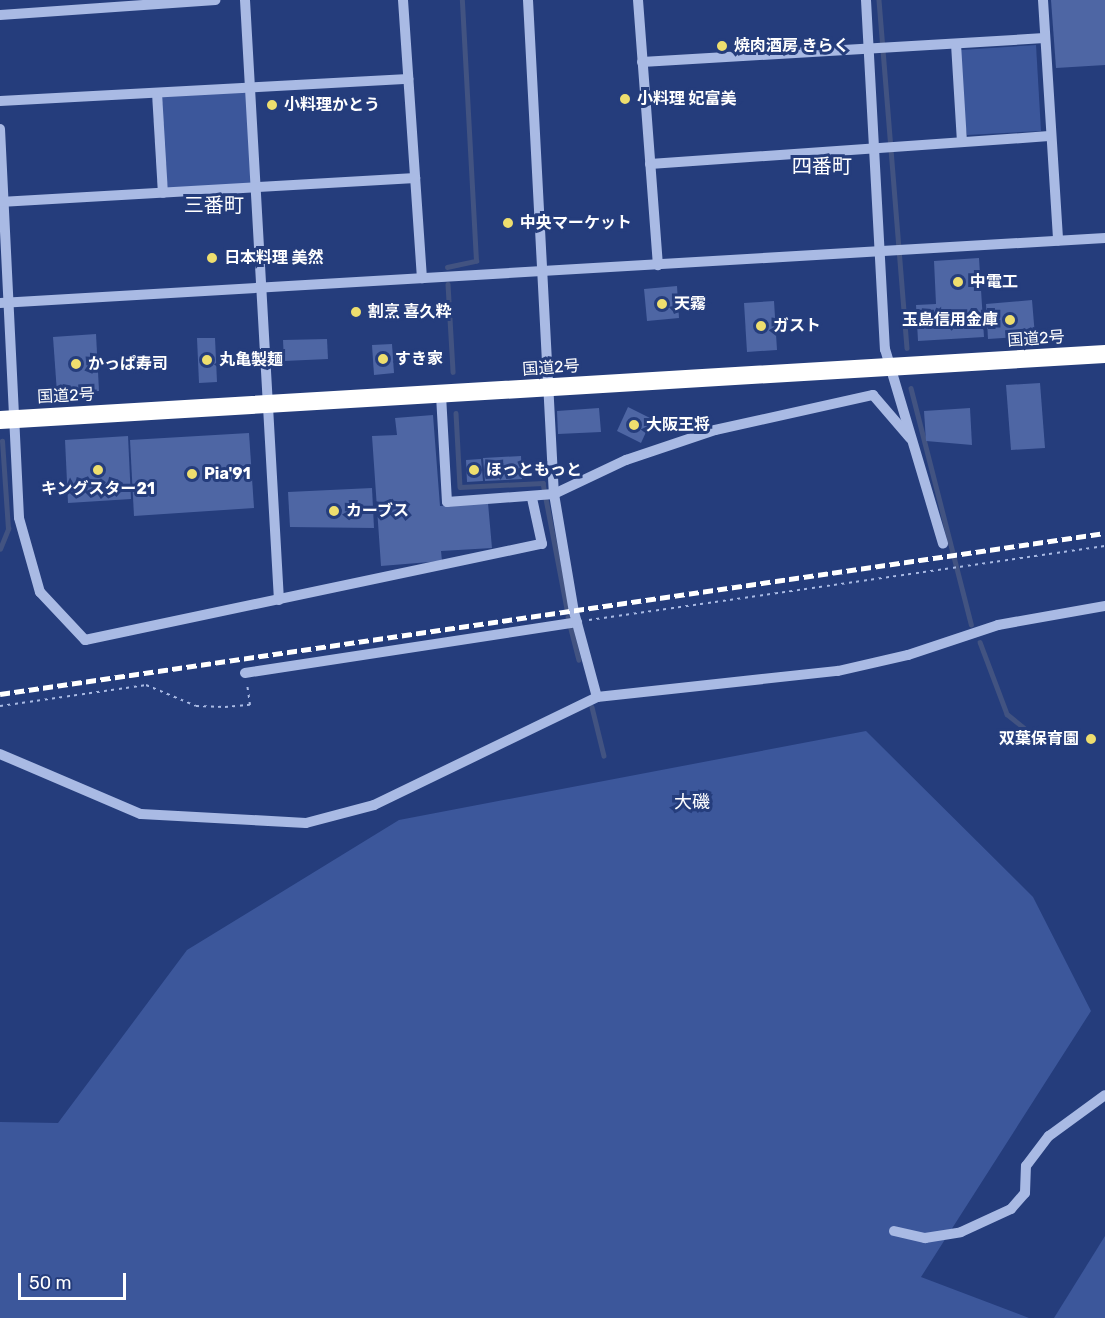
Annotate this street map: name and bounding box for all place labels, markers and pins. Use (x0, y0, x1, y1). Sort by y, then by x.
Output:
place label: 焼肉酒房 きらく (734, 36, 849, 56)
marker: 焼肉酒房 きらく (715, 39, 729, 53)
place label: 小料理 妃富美 (637, 89, 736, 109)
marker: 小料理 妃富美 (618, 92, 632, 106)
place label: 小料理かとう (284, 95, 380, 115)
marker: 小料理かとう (265, 98, 279, 112)
place label: 中央マーケット (520, 213, 632, 233)
marker: 中央マーケット (501, 216, 515, 230)
place label: 日本料理 美然 (224, 248, 323, 268)
marker: 日本料理 美然 (205, 251, 219, 265)
place label: 中電工 (970, 272, 1018, 292)
marker: 中電工 (951, 275, 965, 289)
place label: 天霧 (674, 294, 706, 314)
marker: 天霧 (655, 297, 669, 311)
place label: 割烹 喜久粋 (368, 302, 451, 322)
marker: 割烹 喜久粋 (349, 305, 363, 319)
place label: 玉島信用金庫 (902, 310, 998, 330)
marker: 玉島信用金庫 (1003, 313, 1017, 327)
place label: ガスト (773, 316, 821, 336)
marker: ガスト (754, 319, 768, 333)
place label: すき家 (395, 349, 443, 369)
place label: 丸亀製麺 (219, 350, 283, 370)
marker: すき家 (376, 352, 390, 366)
marker: 丸亀製麺 (200, 353, 214, 367)
place label: かっぱ寿司 (88, 354, 168, 374)
marker: かっぱ寿司 (69, 357, 83, 371)
place label: 大阪王将 (646, 415, 710, 435)
marker: 大阪王将 (627, 418, 641, 432)
place label: ほっともっと (486, 460, 582, 480)
marker: キングスター21 (91, 463, 105, 477)
marker: ほっともっと (467, 463, 481, 477)
place label: Pia'91 (204, 464, 251, 484)
marker: Pia'91 (185, 467, 199, 481)
place label: キングスター21 (41, 479, 155, 499)
place label: カーブス (346, 501, 410, 521)
marker: カーブス (327, 504, 341, 518)
place label: 双葉保育園 (999, 729, 1079, 749)
marker: 双葉保育園 (1084, 732, 1098, 746)

